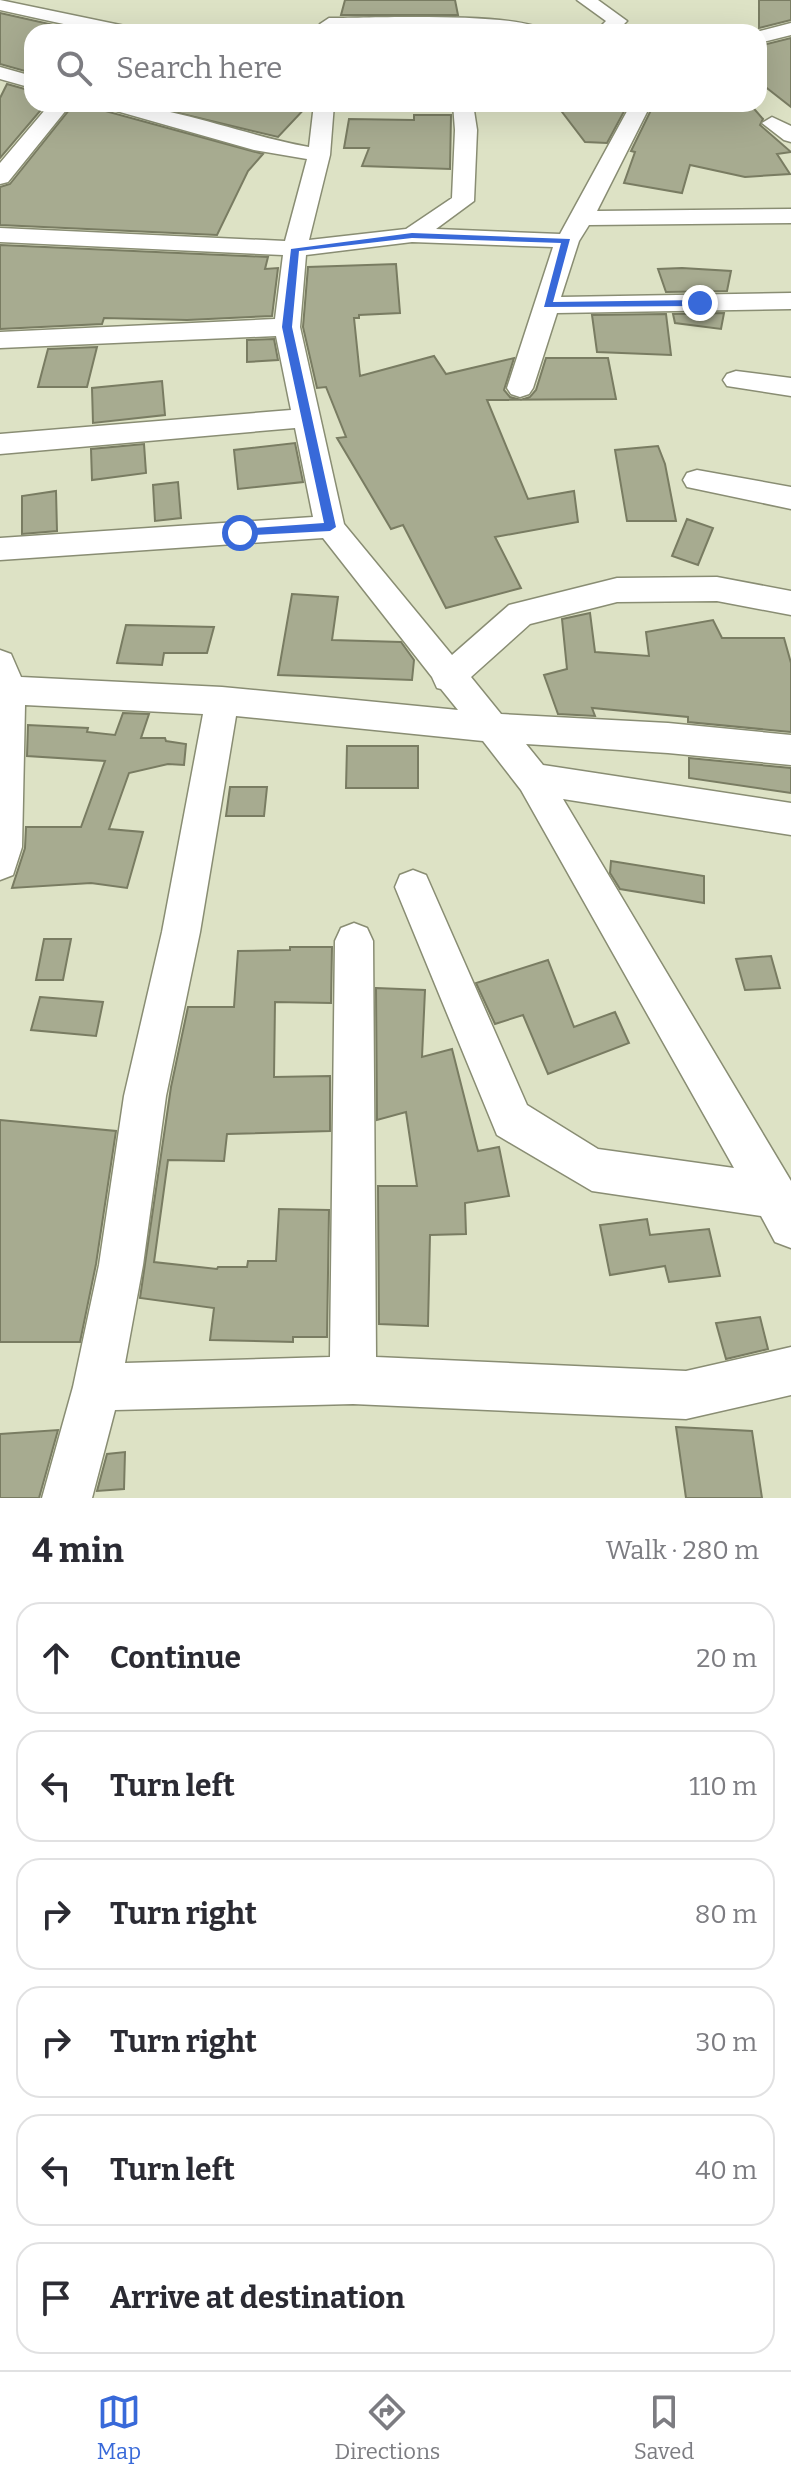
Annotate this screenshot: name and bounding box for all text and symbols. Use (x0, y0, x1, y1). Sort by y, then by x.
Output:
search box (24, 24, 767, 112)
icon: search (52, 46, 96, 90)
text: Search here (116, 50, 283, 86)
route end (682, 285, 718, 321)
route start (222, 515, 258, 551)
text: 4 min (32, 1530, 124, 1571)
text: Walk · 280 m (606, 1535, 759, 1566)
icon: ahead (34, 1636, 78, 1680)
text: Continue (110, 1640, 241, 1676)
text: 20 m (696, 1643, 757, 1674)
icon: left (34, 1764, 78, 1808)
text: Turn left (110, 1768, 235, 1804)
text: 110 m (689, 1771, 757, 1802)
icon: right (34, 1892, 78, 1936)
text: Turn right (110, 1896, 257, 1932)
text: 80 m (695, 1899, 757, 1930)
icon: right (34, 2020, 78, 2064)
text: Turn right (110, 2024, 257, 2060)
text: 30 m (696, 2027, 757, 2058)
icon: left (34, 2148, 78, 2192)
text: Turn left (110, 2152, 235, 2188)
text: 40 m (695, 2155, 757, 2186)
icon: arrive (34, 2276, 78, 2320)
text: Arrive at destination (110, 2280, 405, 2316)
tab: Map (97, 2390, 141, 2465)
tab: Directions (335, 2390, 440, 2465)
tab: Saved (634, 2390, 694, 2465)

